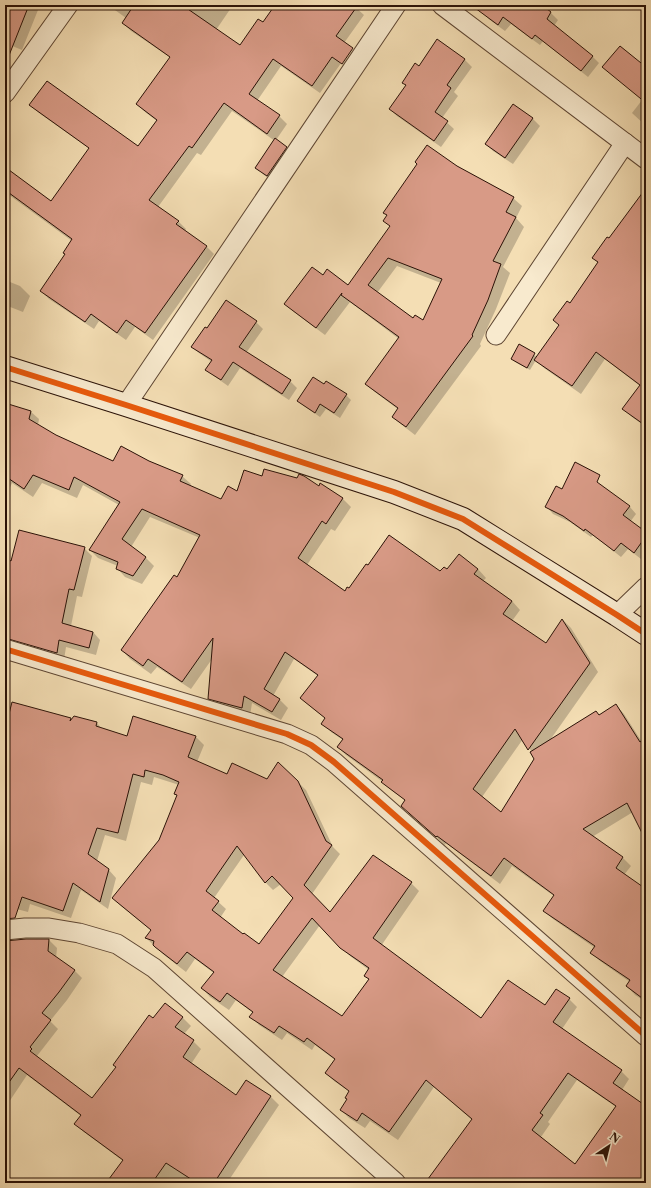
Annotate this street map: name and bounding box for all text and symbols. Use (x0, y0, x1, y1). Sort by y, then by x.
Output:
north arrow (589, 1126, 629, 1166)
text: N (607, 1129, 623, 1147)

